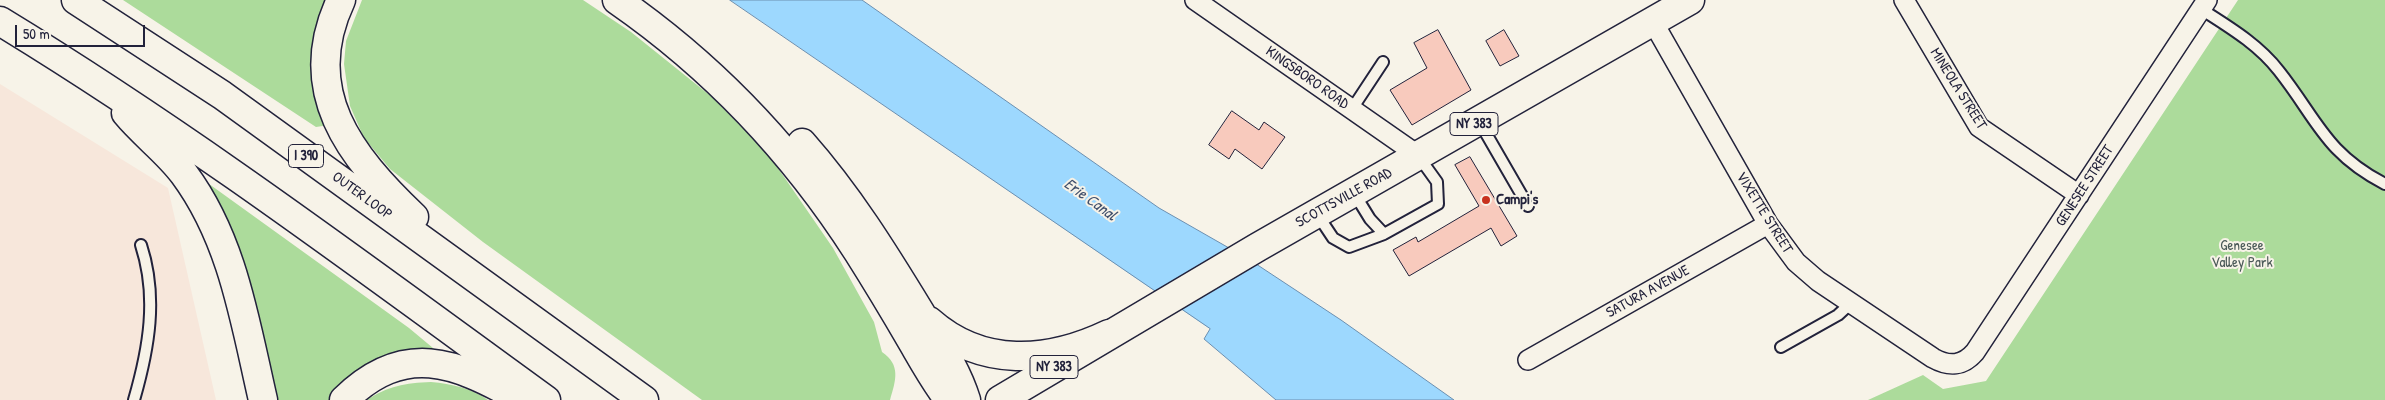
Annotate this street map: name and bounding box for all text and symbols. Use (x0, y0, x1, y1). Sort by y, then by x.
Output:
scale bar (18, 15, 148, 47)
text: 50 m (23, 23, 50, 44)
street label: KINGSBORO ROAD (1262, 43, 1352, 113)
street label: MINEOLA STREET (1926, 45, 1990, 133)
road number: NY 383 (1450, 112, 1498, 136)
street label: GENESEE STREET (2052, 142, 2118, 230)
road number: I 390 (288, 144, 324, 168)
street label: SCOTTSVILLE ROAD (1293, 164, 1395, 232)
street label: OUTER LOOP (328, 168, 396, 224)
street label: VIXETTE STREET (1732, 169, 1796, 257)
water label: Erie Canal (1060, 175, 1120, 225)
place label: Campi's (1496, 191, 1538, 209)
marker: Campi's (1480, 194, 1492, 206)
park label: Genesee Valley Park (2211, 237, 2273, 272)
street label: SATURA AVENUE (1603, 262, 1693, 322)
road number: NY 383 (1030, 356, 1078, 378)

